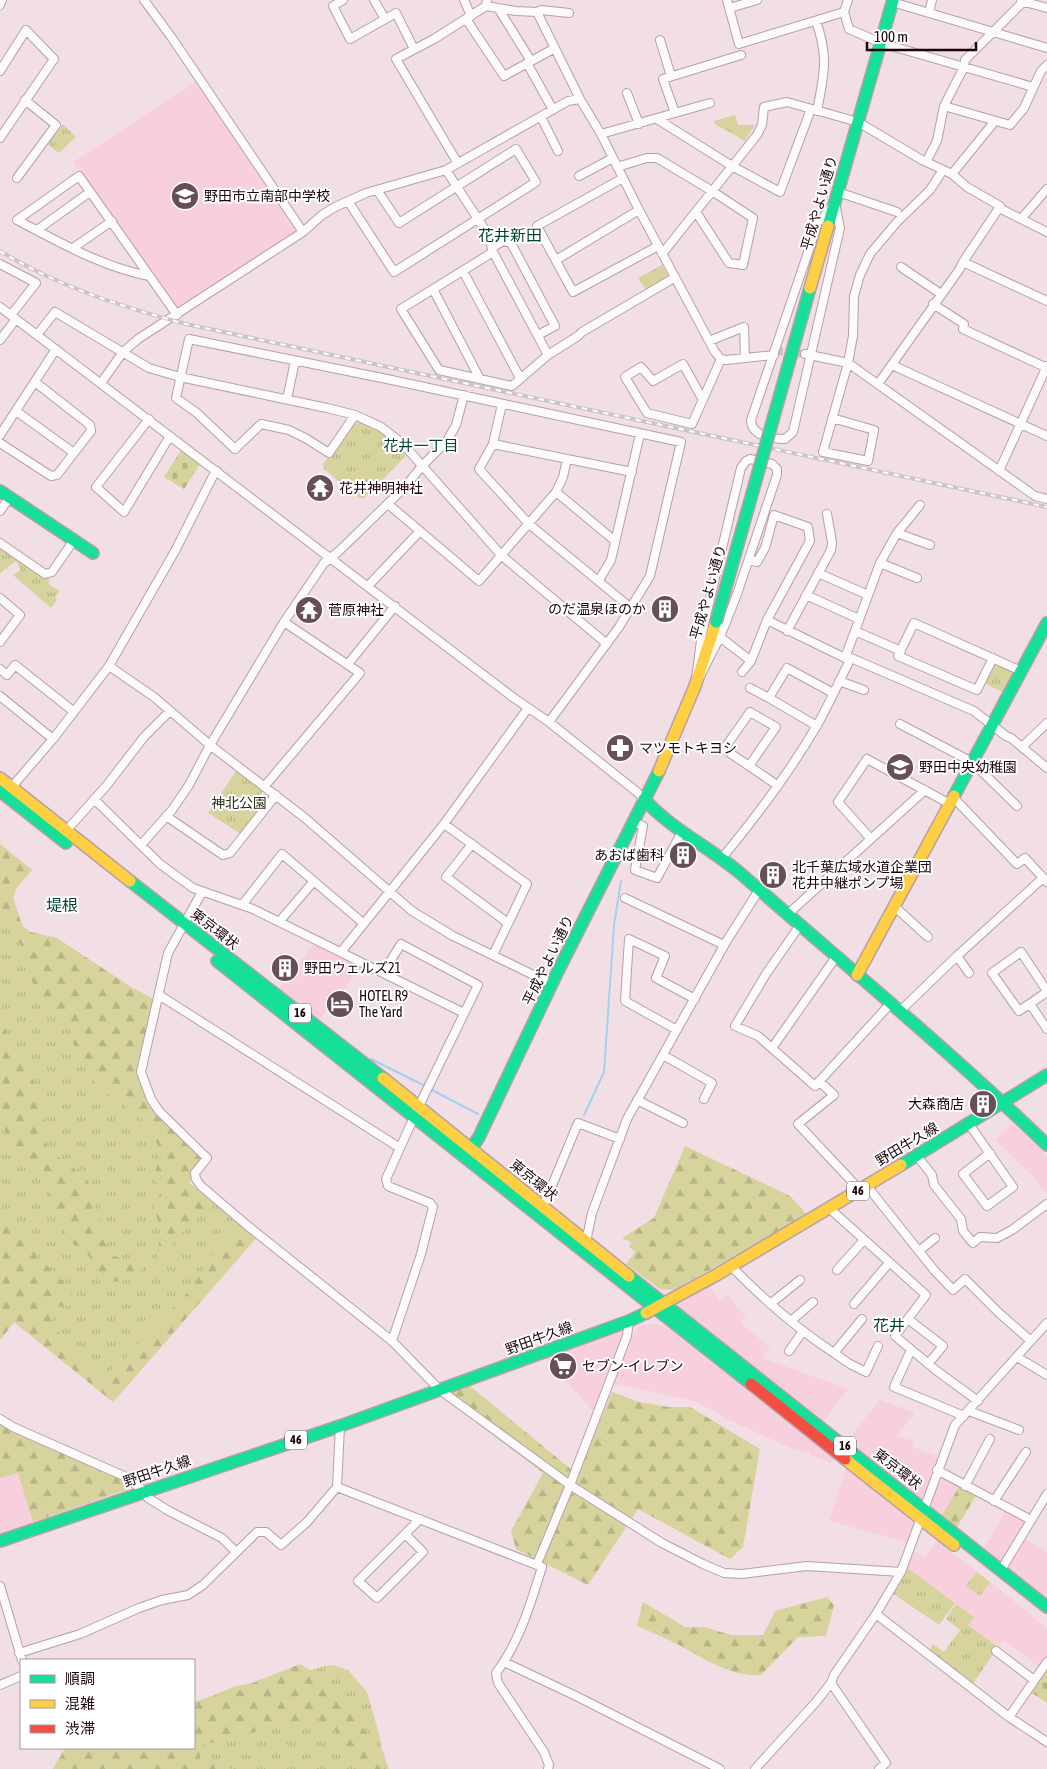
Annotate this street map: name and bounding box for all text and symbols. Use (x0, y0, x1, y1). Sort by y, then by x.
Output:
scale bar (867, 20, 976, 52)
text: 100 m (874, 28, 908, 45)
street label: 平成やよい通り (798, 154, 840, 252)
school or university icon: 野田市立南部中学校 (170, 181, 200, 211)
place label: 野田市立南部中学校 (204, 188, 330, 204)
district label: 花井新田 (478, 226, 542, 244)
district label: 花井一丁目 (383, 437, 459, 454)
temple icon: 花井神明神社 (305, 473, 335, 503)
place label: 花井神明神社 (339, 480, 423, 496)
street label: 平成やよい通り (687, 543, 729, 641)
building icon: のだ温泉ほのか (650, 594, 680, 624)
temple icon: 菅原神社 (294, 595, 324, 625)
place label: のだ温泉ほのか (548, 601, 646, 617)
place label: 菅原神社 (328, 602, 384, 618)
pharmacy icon: マツモトキヨシ (605, 733, 635, 763)
place label: マツモトキヨシ (639, 740, 737, 756)
school or university icon: 野田中央幼稚園 (885, 752, 915, 782)
place label: 野田中央幼稚園 (919, 759, 1017, 775)
park label: 神北公園 (211, 795, 267, 811)
building icon: あおば歯科 (668, 840, 698, 870)
place label: あおば歯科 (594, 847, 664, 863)
place label: 北千葉広域水道企業団 花井中継ポンプ場 (792, 859, 932, 891)
building icon: 北千葉広域水道企業団 花井中継ポンプ場 (758, 860, 788, 890)
district label: 堤根 (46, 896, 78, 914)
street label: 東京環状 (188, 905, 242, 953)
street label: 平成やよい通り (519, 912, 577, 1008)
building icon: 野田ウェルズ21 (270, 953, 300, 983)
place label: 野田ウェルズ21 (304, 960, 401, 976)
place label: HOTEL R9 The Yard (359, 988, 408, 1020)
hotel icon: HOTEL R9 The Yard (325, 989, 355, 1019)
road number: 16 (289, 1004, 311, 1022)
building icon: 大森商店 (968, 1089, 998, 1119)
place label: 大森商店 (908, 1096, 964, 1112)
street label: 野田牛久線 (873, 1119, 941, 1169)
street label: 東京環状 (507, 1156, 561, 1204)
road number: 46 (847, 1182, 869, 1200)
district label: 花井 (873, 1316, 905, 1334)
street label: 野田牛久線 (503, 1319, 575, 1357)
supermarket icon: セブン-イレブン (548, 1351, 578, 1381)
place label: セブン-イレブン (582, 1358, 684, 1374)
road number: 46 (285, 1430, 307, 1450)
road number: 16 (834, 1436, 856, 1455)
street label: 東京環状 (871, 1445, 925, 1493)
street label: 野田牛久線 (121, 1452, 193, 1490)
legend (20, 1659, 195, 1749)
text: 順調 (65, 1670, 95, 1687)
text: 混雑 (65, 1695, 95, 1712)
text: 渋滞 (65, 1720, 95, 1737)

